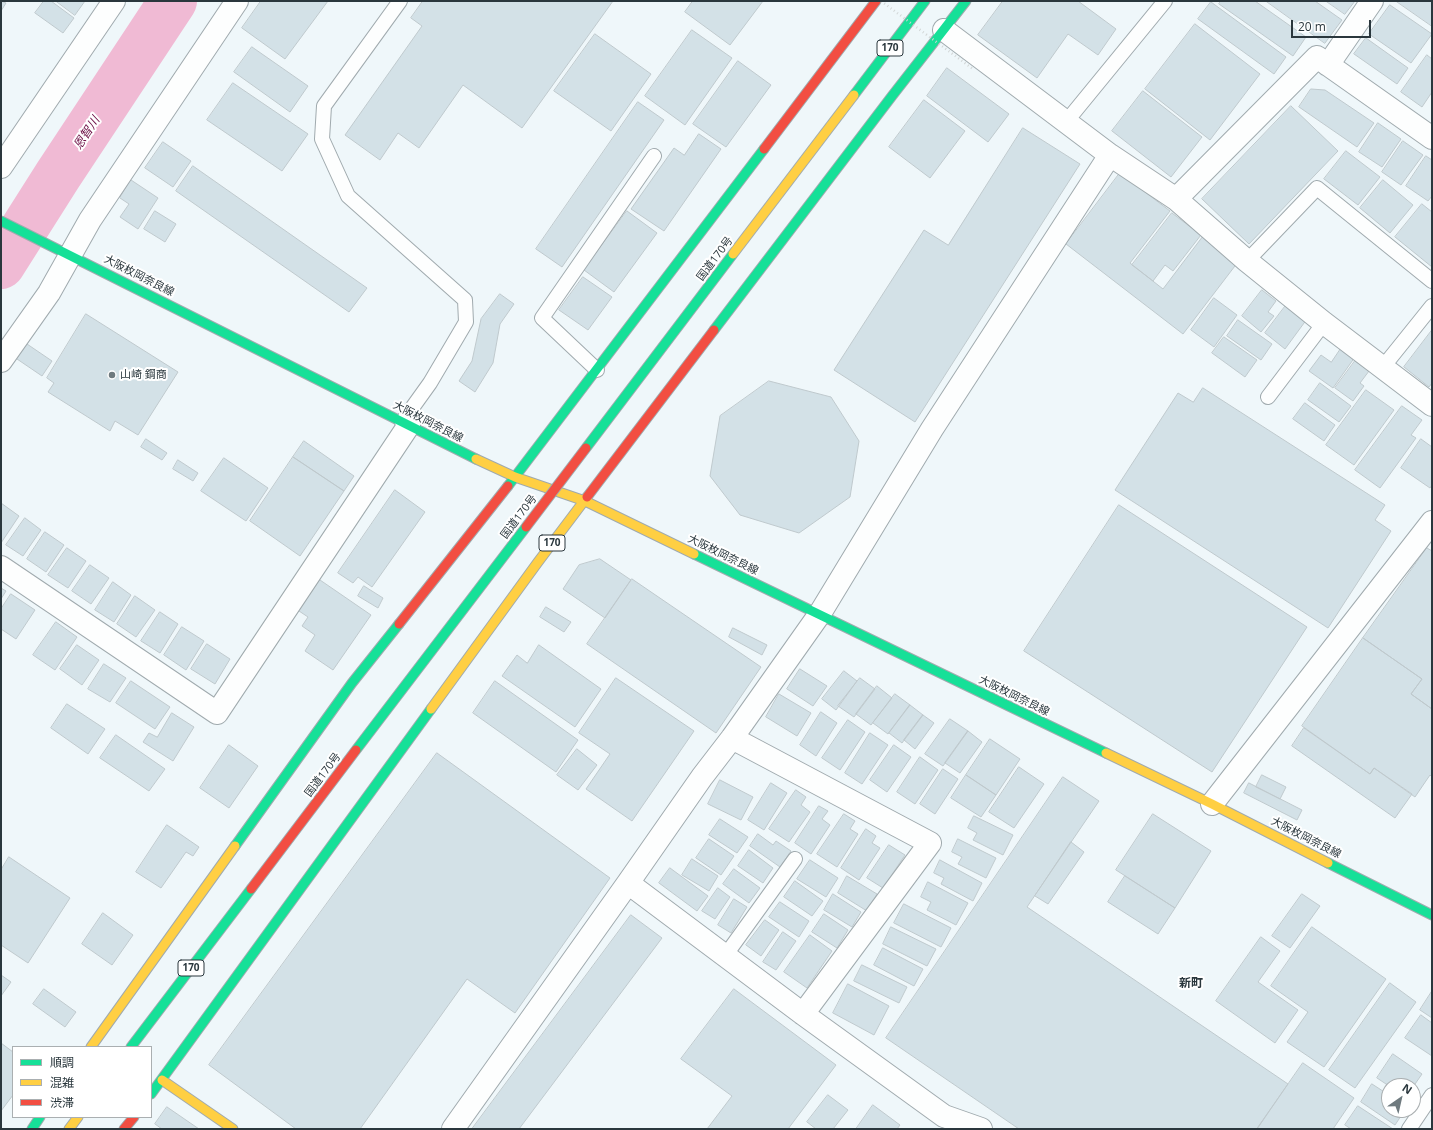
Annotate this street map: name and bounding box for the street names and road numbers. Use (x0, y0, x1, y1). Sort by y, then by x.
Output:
road number: 170 (877, 40, 903, 56)
street label: 国道170号 (694, 234, 736, 284)
street label: 大阪枚岡奈良線 (102, 253, 176, 299)
street label: 大阪枚岡奈良線 (391, 399, 465, 445)
street label: 国道170号 (498, 492, 540, 542)
street label: 大阪枚岡奈良線 (686, 532, 760, 578)
road number: 170 (539, 535, 565, 551)
street label: 大阪枚岡奈良線 (977, 673, 1051, 719)
street label: 国道170号 (302, 750, 344, 800)
street label: 大阪枚岡奈良線 (1269, 815, 1343, 861)
road number: 170 (178, 960, 204, 976)

